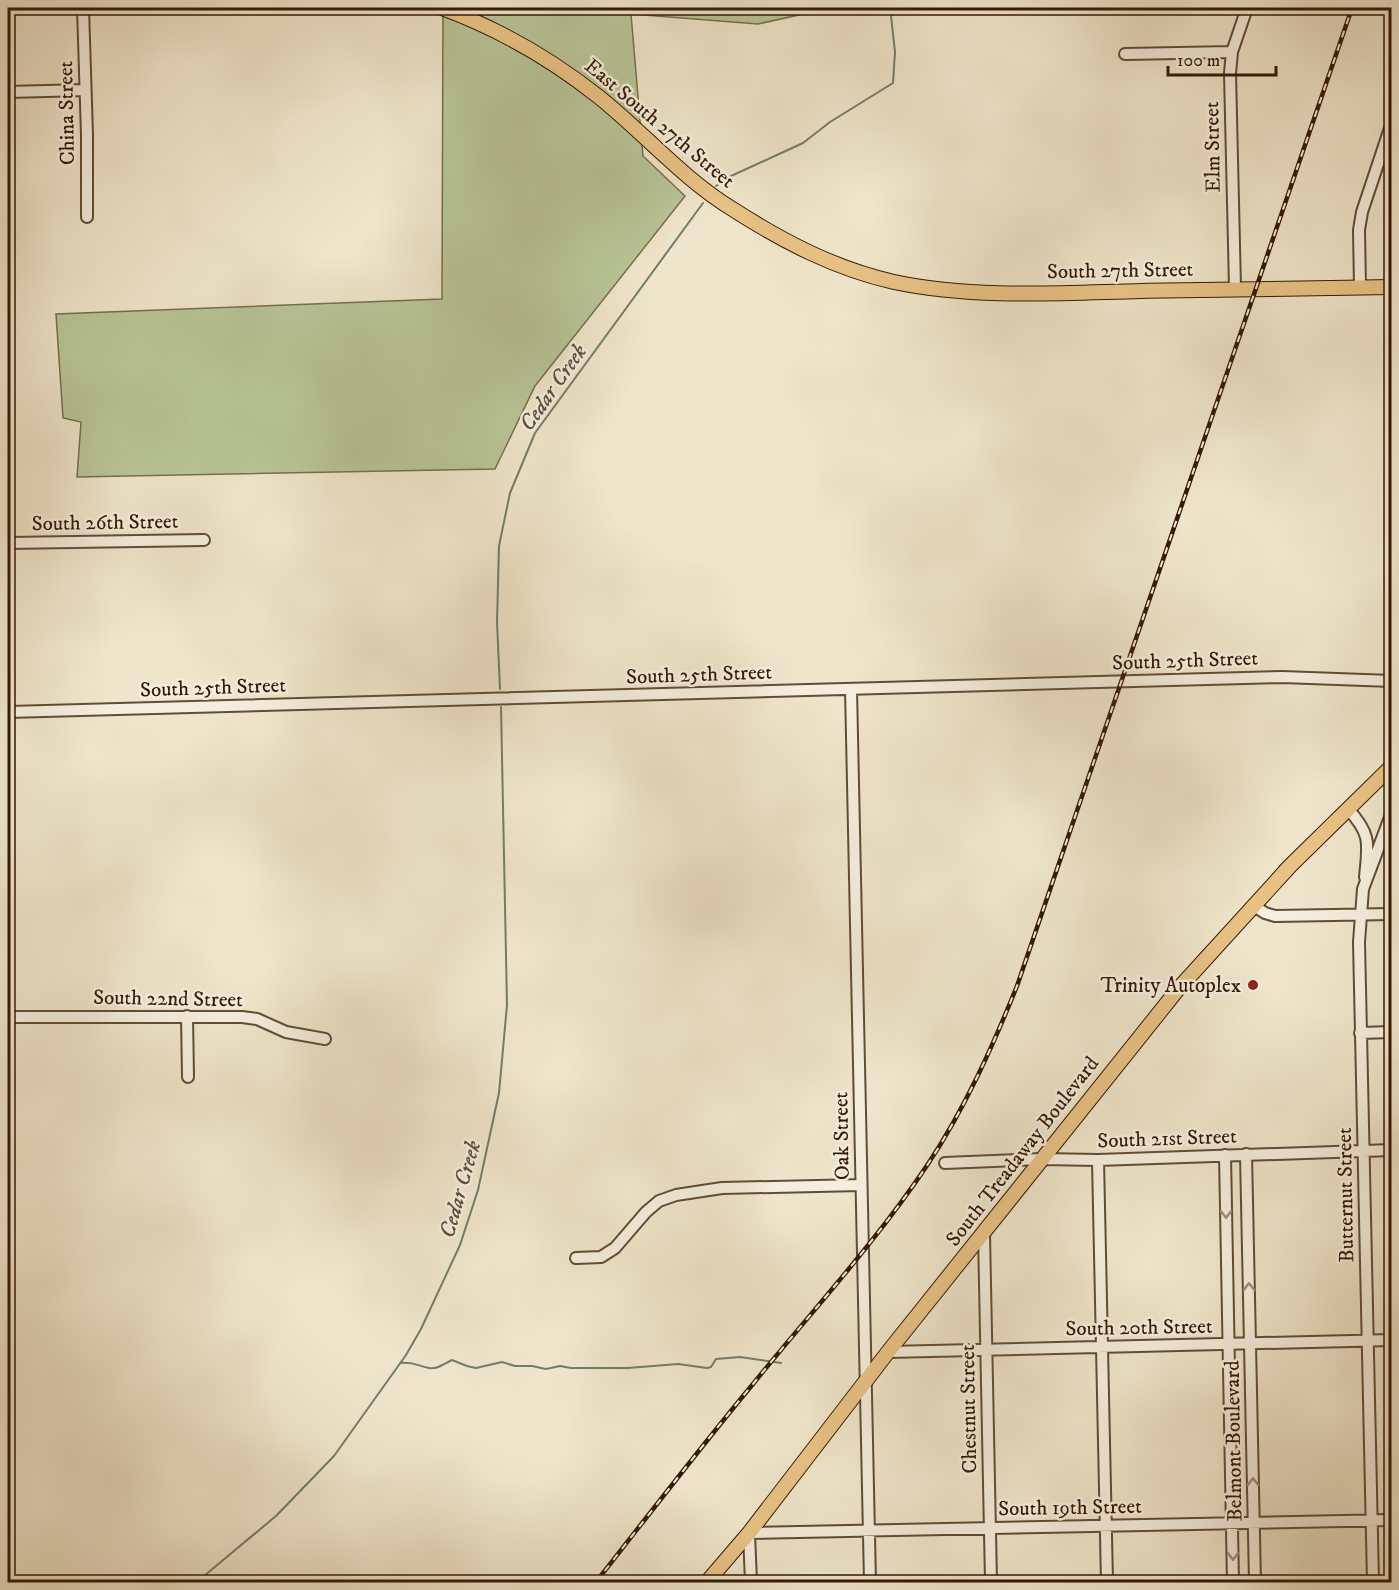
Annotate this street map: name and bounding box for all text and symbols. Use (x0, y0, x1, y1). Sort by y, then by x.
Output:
scale bar (1168, 39, 1276, 77)
text: 100 m (1177, 50, 1220, 72)
street label: East South 27th Street (579, 53, 740, 194)
street label: China Street (53, 60, 81, 165)
street label: Elm Street (1199, 101, 1227, 193)
street label: South 27th Street (1047, 257, 1194, 285)
water label: Cedar Creek (514, 339, 593, 436)
street label: South 26th Street (31, 509, 179, 537)
street label: South 25th Street (1112, 645, 1259, 677)
street label: South 25th Street (626, 659, 773, 691)
street label: South 25th Street (140, 672, 287, 704)
place label: Trinity Autoplex (1100, 973, 1241, 999)
marker: Trinity Autoplex (1246, 978, 1260, 992)
street label: South 22nd Street (93, 985, 243, 1013)
street label: South Treadaway Boulevard (941, 1051, 1105, 1252)
street label: Oak Street (828, 1091, 856, 1180)
street label: South 21st Street (1097, 1124, 1237, 1154)
street label: Butternut Street (1332, 1127, 1360, 1263)
water label: Cedar Creek (434, 1137, 487, 1241)
one-way arrow (1220, 1209, 1233, 1218)
one-way arrow (1243, 1283, 1255, 1292)
street label: South 20th Street (1065, 1314, 1213, 1342)
street label: Chestnut Street (955, 1344, 983, 1474)
street label: Belmont Boulevard (1220, 1360, 1248, 1522)
one-way arrow (1247, 1478, 1259, 1487)
street label: South 19th Street (998, 1494, 1142, 1522)
one-way arrow (1226, 1551, 1239, 1560)

